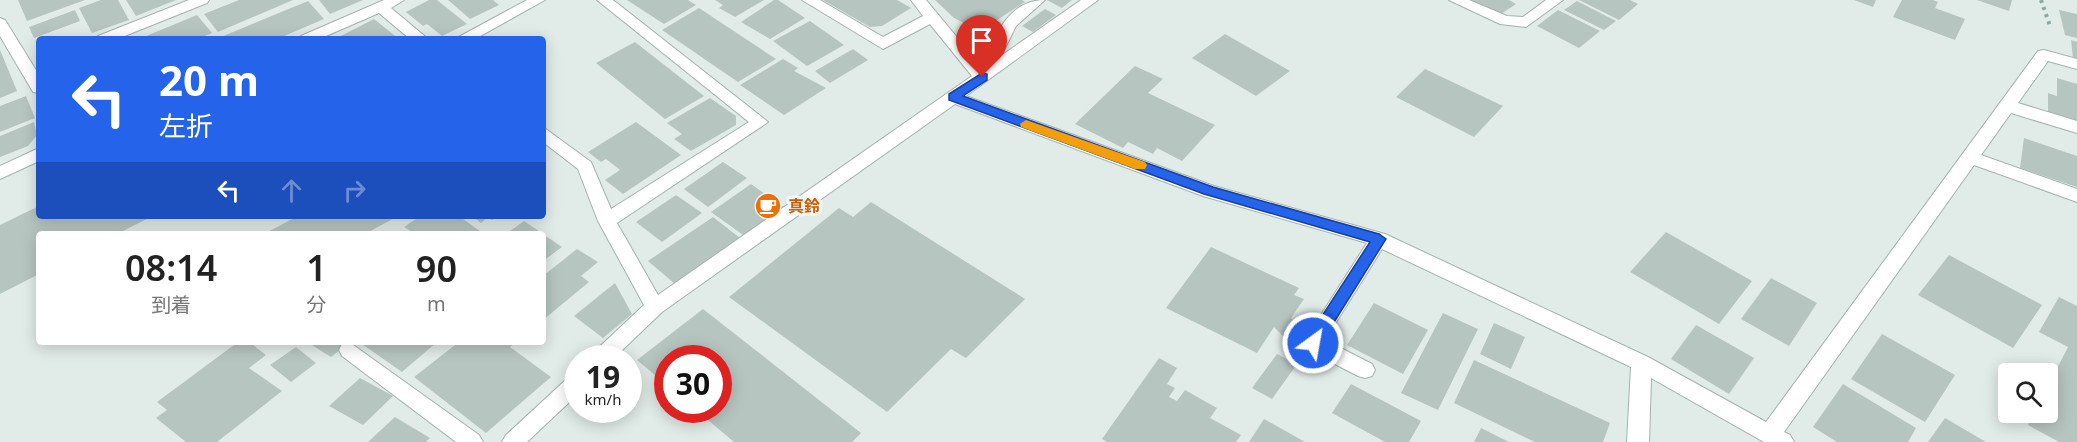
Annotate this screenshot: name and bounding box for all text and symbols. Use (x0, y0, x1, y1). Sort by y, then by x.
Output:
pin (956, 15, 1007, 77)
icon: arrive (965, 24, 998, 57)
text: 20 m (159, 51, 259, 108)
icon: left (60, 60, 138, 138)
text: 左折 (159, 107, 213, 144)
icon: left (212, 174, 245, 207)
icon: ahead (275, 174, 308, 207)
icon: right (338, 174, 371, 207)
cafe icon: 真鈴 (753, 191, 783, 221)
place label: 真鈴 (788, 195, 820, 217)
text: 08:14 (125, 243, 217, 292)
text: 1 (306, 243, 327, 292)
text: 90 (416, 244, 457, 293)
text: m (427, 290, 446, 317)
text: 到着 (151, 291, 191, 318)
text: 分 (307, 291, 327, 318)
position arrow (1281, 311, 1345, 375)
speed limit sign: 30 (654, 345, 732, 423)
text: 19 (586, 356, 620, 397)
map controls (1998, 363, 2058, 423)
button: search (1998, 363, 2058, 423)
text: km/h (585, 389, 621, 409)

